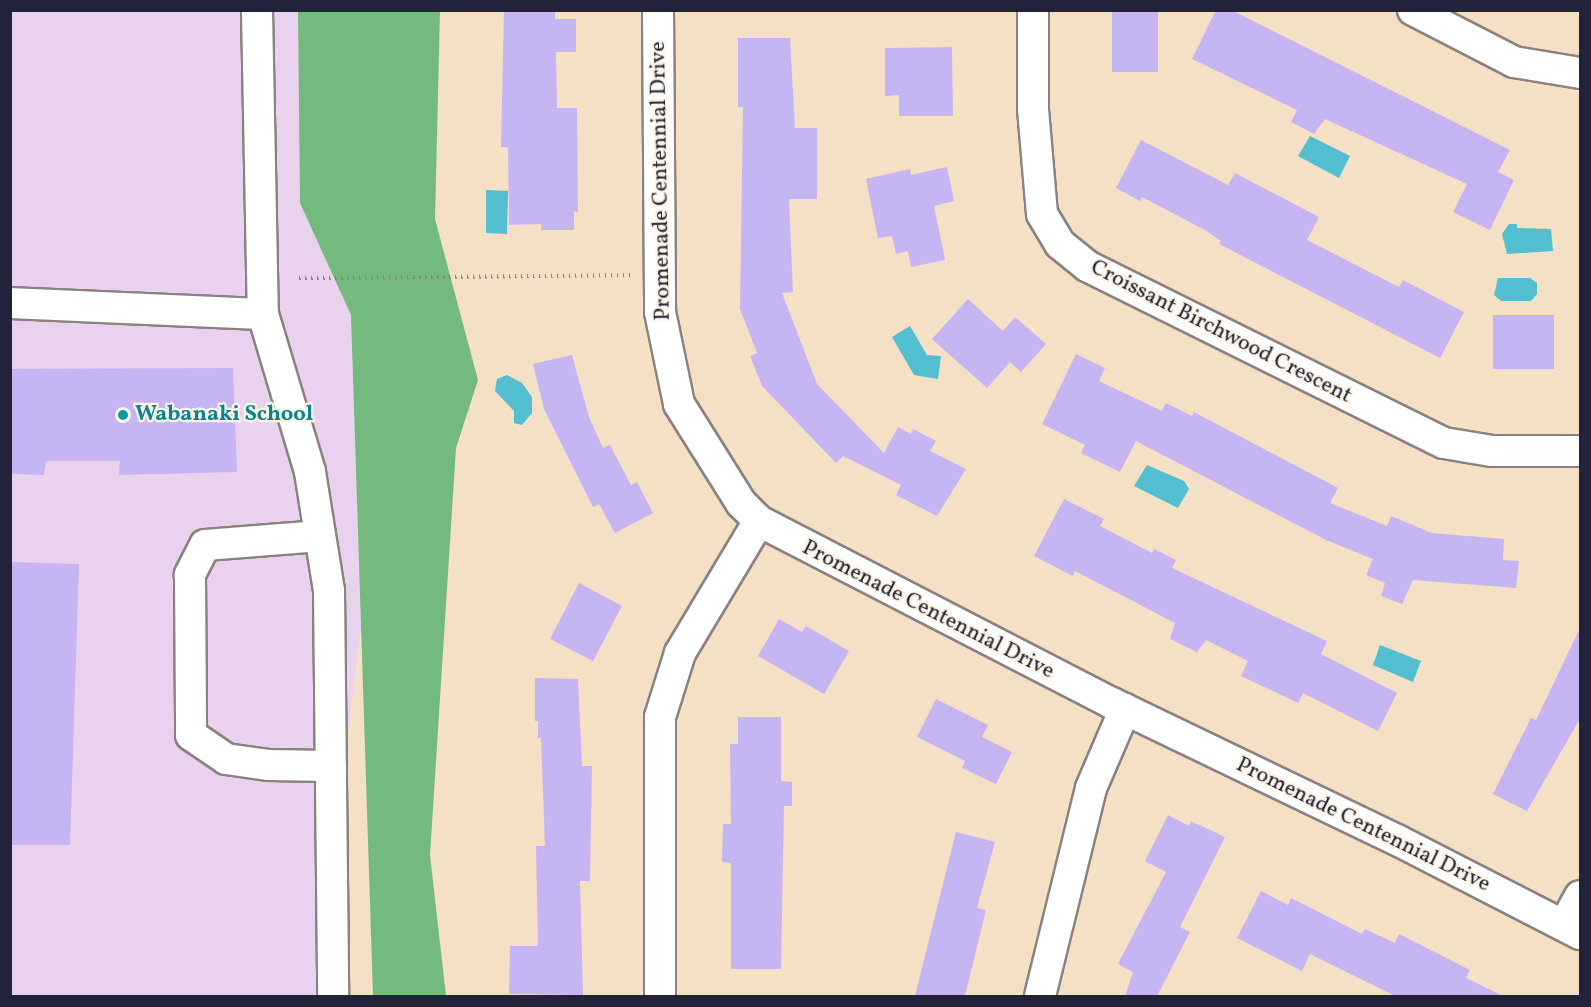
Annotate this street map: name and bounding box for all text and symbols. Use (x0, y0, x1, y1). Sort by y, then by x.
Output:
street label: Promenade Centennial Drive (645, 41, 677, 321)
street label: Croissant Birchwood Crescent (1086, 255, 1356, 409)
place label: Wabanaki School (135, 402, 313, 428)
marker: Wabanaki School (116, 408, 130, 422)
street label: Promenade Centennial Drive (798, 535, 1058, 685)
street label: Promenade Centennial Drive (1232, 752, 1494, 898)

